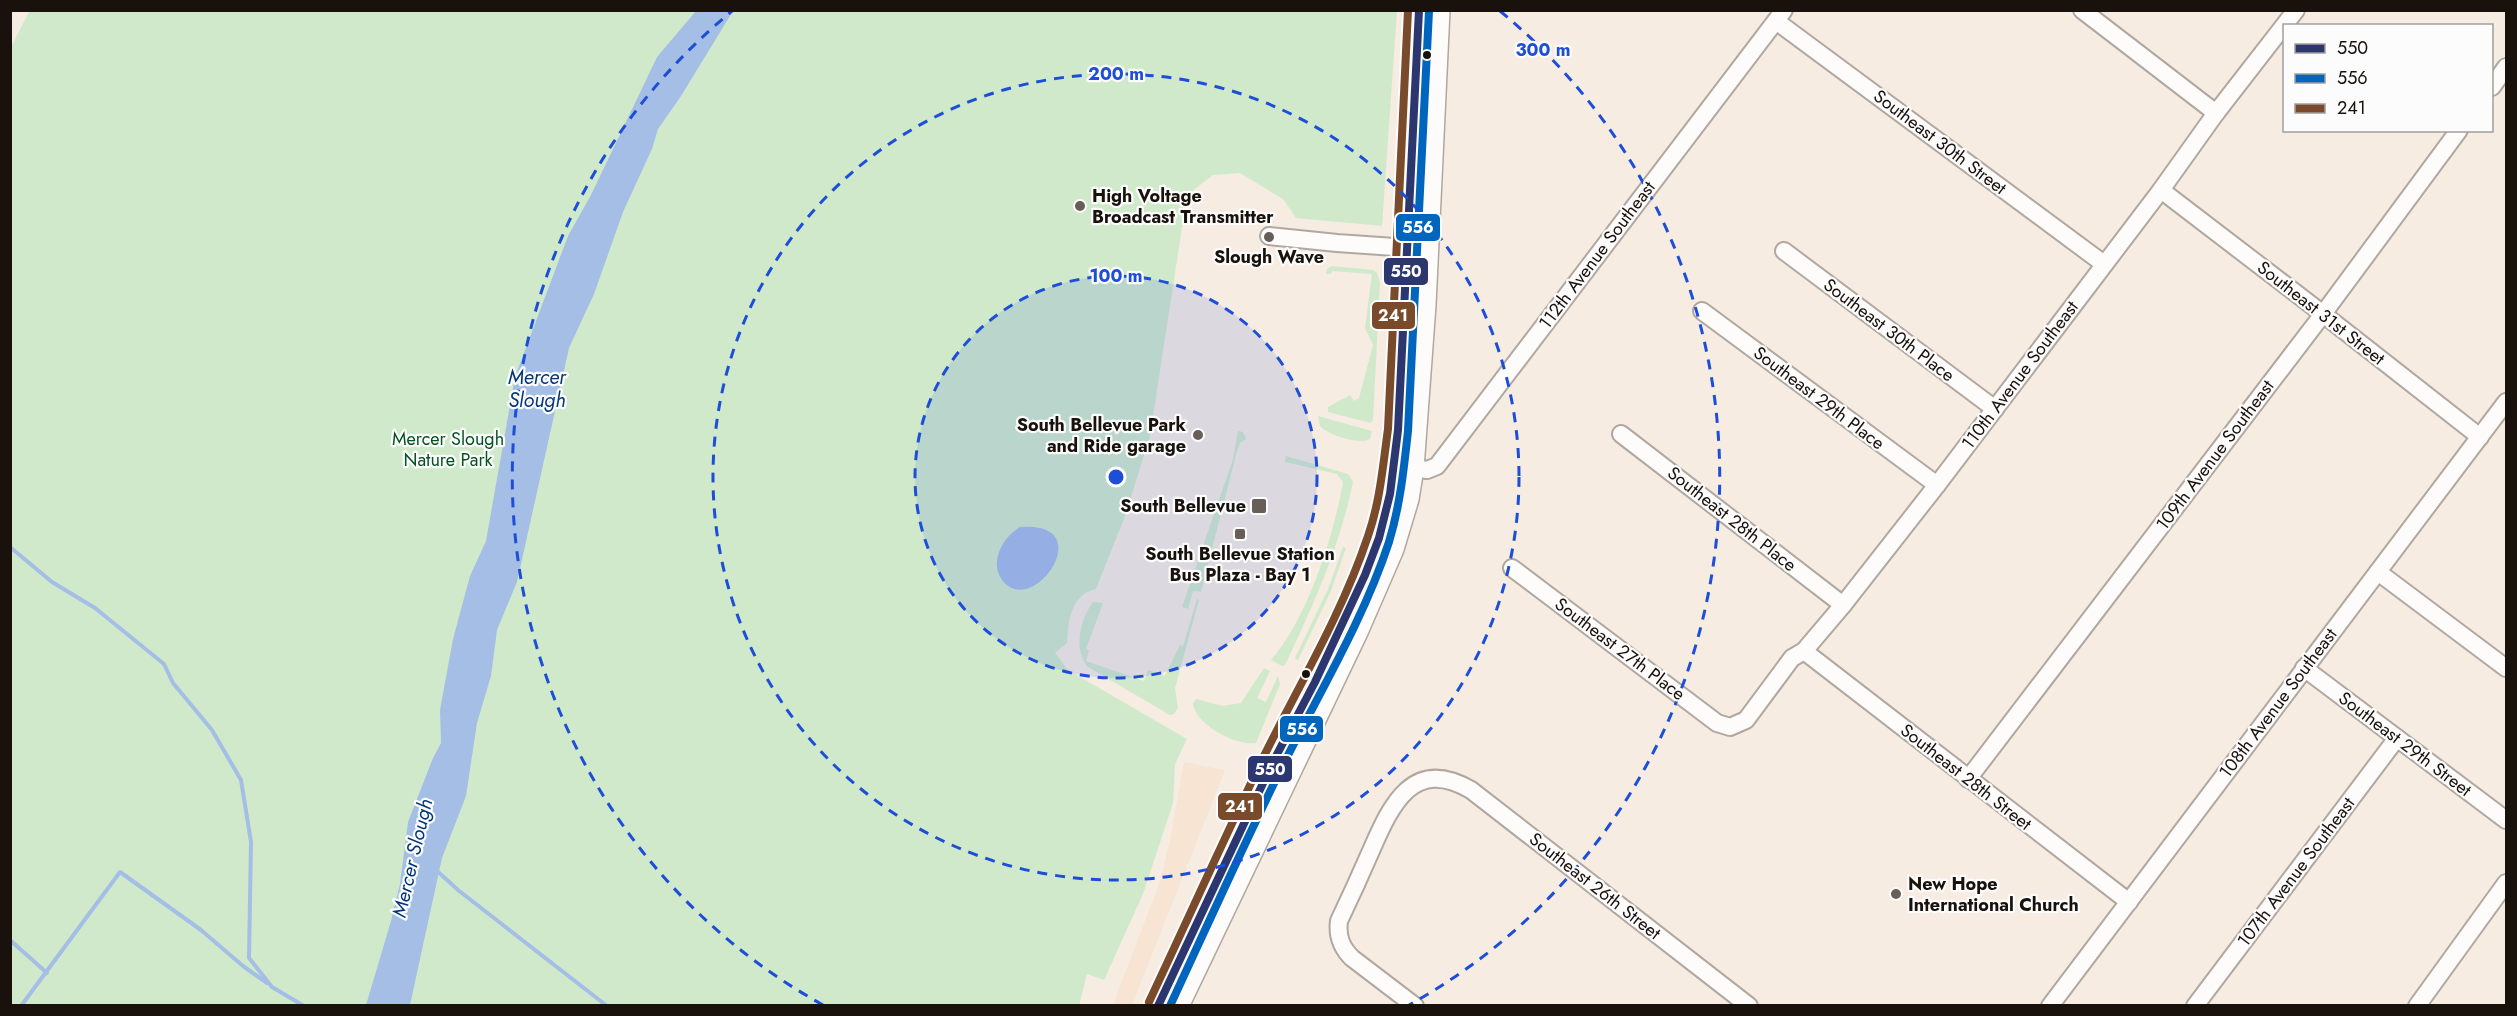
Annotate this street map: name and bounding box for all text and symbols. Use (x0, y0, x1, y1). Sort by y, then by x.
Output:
legend (2283, 24, 2493, 132)
text: 550 (2337, 35, 2368, 61)
text: 300 m (1515, 37, 1571, 63)
unlabelled marker (1421, 49, 1433, 61)
text: 200 m (1088, 61, 1144, 87)
text: 556 (2337, 65, 2368, 91)
street label: Southeast 30th Street (1868, 83, 2012, 201)
text: 241 (2337, 95, 2366, 121)
street label: 112th Avenue Southeast (1533, 175, 1662, 335)
place label: High Voltage Broadcast Transmitter (1092, 183, 1274, 230)
marker: High Voltage Broadcast Transmitter (1073, 199, 1087, 213)
line badge: 556 (1395, 213, 1441, 242)
text: 556 (1402, 216, 1434, 239)
marker: Slough Wave (1262, 230, 1276, 244)
place label: Slough Wave (1214, 244, 1324, 270)
street label: Southeast 31st Street (2252, 255, 2391, 372)
line badge: 550 (1383, 257, 1429, 286)
text: 550 (1390, 260, 1422, 283)
text: 100 m (1089, 263, 1143, 289)
street label: Southeast 30th Place (1818, 272, 1960, 388)
street label: 110th Avenue Southeast (1955, 295, 2085, 455)
line badge: 241 (1371, 301, 1416, 330)
text: 241 (1378, 304, 1408, 327)
street label: Southeast 29th Place (1748, 340, 1890, 456)
water label: Mercer Slough (508, 363, 567, 415)
street label: 109th Avenue Southeast (2150, 374, 2281, 536)
place label: South Bellevue Park and Ride garage (1017, 412, 1187, 459)
park label: Mercer Slough Nature Park (392, 426, 504, 473)
marker: South Bellevue Park and Ride garage (1191, 428, 1205, 442)
street label: Southeast 28th Place (1662, 460, 1802, 578)
centre of rings (1106, 467, 1126, 487)
place label: South Bellevue (1120, 493, 1246, 519)
marker: South Bellevue (1250, 497, 1268, 515)
marker: South Bellevue Station Bus Plaza - Bay 1 (1233, 527, 1247, 541)
place label: South Bellevue Station Bus Plaza - Bay 1 (1145, 541, 1335, 588)
street label: Southeast 27th Place (1549, 591, 1691, 707)
street label: 108th Avenue Southeast (2213, 622, 2343, 783)
unlabelled marker (1300, 668, 1312, 680)
street label: Southeast 29th Street (2333, 685, 2477, 803)
line badge: 556 (1279, 715, 1324, 743)
street label: Southeast 28th Street (1895, 717, 2038, 837)
text: 556 (1286, 718, 1318, 741)
line badge: 550 (1247, 755, 1293, 783)
text: 550 (1254, 758, 1286, 781)
street label: 107th Avenue Southeast (2231, 791, 2361, 952)
line badge: 241 (1217, 792, 1263, 821)
text: 241 (1225, 795, 1255, 818)
water label: Mercer Slough (385, 796, 440, 920)
street label: Southeast 26th Street (1524, 826, 1667, 946)
place label: New Hope International Church (1908, 871, 2079, 918)
marker: New Hope International Church (1889, 887, 1903, 901)

